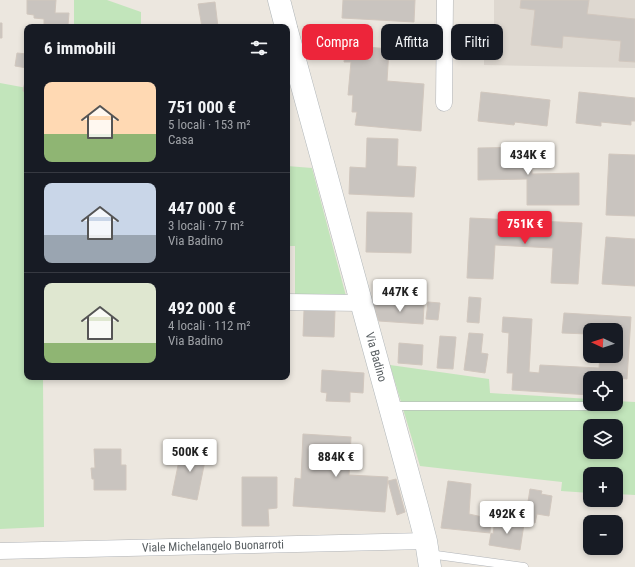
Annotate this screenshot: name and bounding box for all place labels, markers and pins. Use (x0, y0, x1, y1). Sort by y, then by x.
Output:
pin: 434K € (495, 142, 561, 176)
pin: 751K € (492, 211, 558, 245)
pin: 447K € (367, 279, 433, 313)
pin: 500K € (157, 439, 223, 473)
pin: 884K € (303, 444, 369, 478)
pin: 492K € (474, 501, 540, 535)

